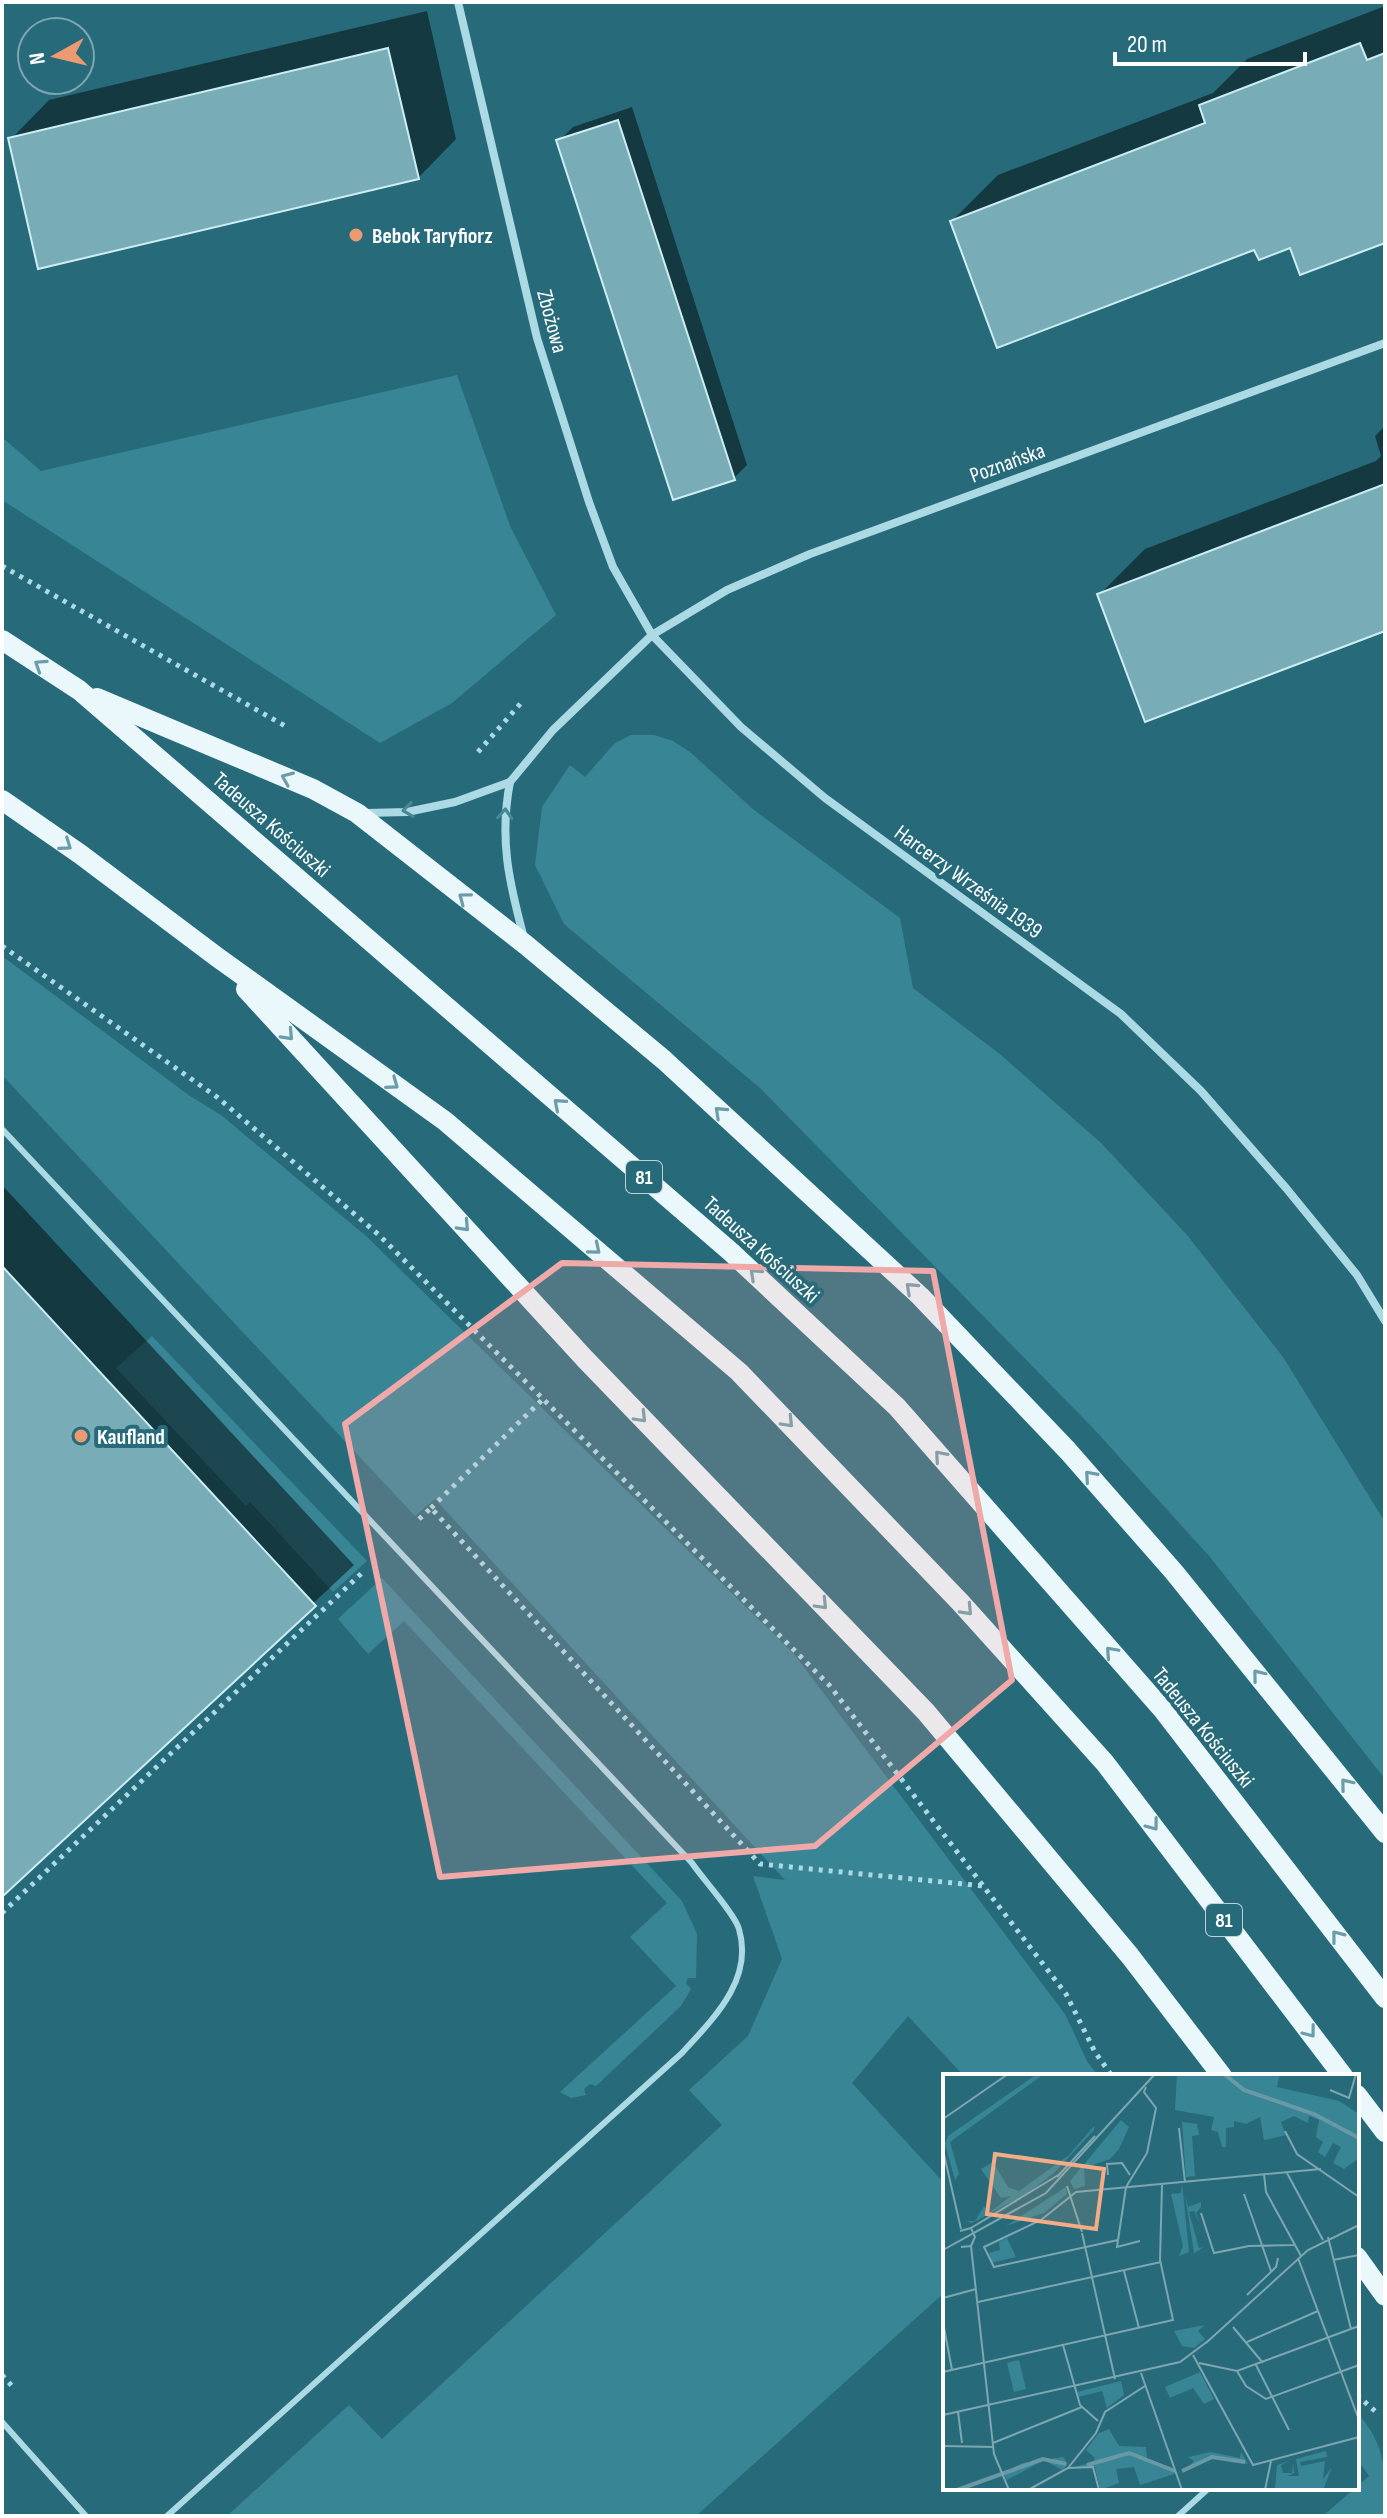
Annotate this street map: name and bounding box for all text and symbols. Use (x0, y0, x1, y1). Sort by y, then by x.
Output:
north arrow (16, 16, 96, 96)
scale bar (1115, 16, 1305, 66)
text: 20 m (1127, 30, 1167, 59)
text: N (23, 51, 52, 66)
place label: Bebok Taryfiorz (372, 223, 493, 250)
marker: Bebok Taryfiorz (347, 226, 365, 244)
street label: Zbożowa (530, 287, 573, 356)
street label: Poznańska (966, 437, 1049, 489)
one-way arrow (35, 660, 49, 675)
street label: Tadeusza Kościuszki (207, 767, 335, 884)
one-way arrow (281, 771, 295, 788)
one-way arrow (401, 802, 414, 819)
one-way arrow (496, 807, 513, 820)
street label: Harcerzy Września 1939 (889, 820, 1047, 945)
one-way arrow (58, 835, 72, 850)
one-way arrow (458, 894, 473, 908)
one-way arrow (279, 1025, 293, 1040)
one-way arrow (385, 1074, 399, 1089)
one-way arrow (554, 1099, 568, 1113)
one-way arrow (715, 1106, 729, 1121)
road number: 81 (626, 1161, 662, 1193)
street label: Tadeusza Kościuszki (697, 1191, 825, 1309)
one-way arrow (454, 1217, 468, 1232)
one-way arrow (585, 1239, 600, 1254)
one-way arrow (750, 1269, 764, 1284)
one-way arrow (906, 1282, 920, 1297)
one-way arrow (632, 1408, 646, 1422)
one-way arrow (778, 1413, 793, 1427)
place label: Kaufland (97, 1424, 165, 1451)
marker: Kaufland (72, 1427, 90, 1445)
one-way arrow (935, 1451, 950, 1466)
one-way arrow (1085, 1471, 1100, 1486)
one-way arrow (812, 1595, 827, 1609)
one-way arrow (958, 1601, 973, 1615)
one-way arrow (1106, 1647, 1121, 1662)
street label: Tadeusza Kościuszki (1146, 1662, 1260, 1794)
one-way arrow (1253, 1670, 1268, 1684)
one-way arrow (1341, 1779, 1356, 1793)
one-way arrow (1143, 1816, 1157, 1831)
road number: 81 (1206, 1904, 1242, 1936)
one-way arrow (1333, 1930, 1347, 1945)
one-way arrow (1300, 2024, 1314, 2038)
inset map (943, 2074, 1359, 2490)

